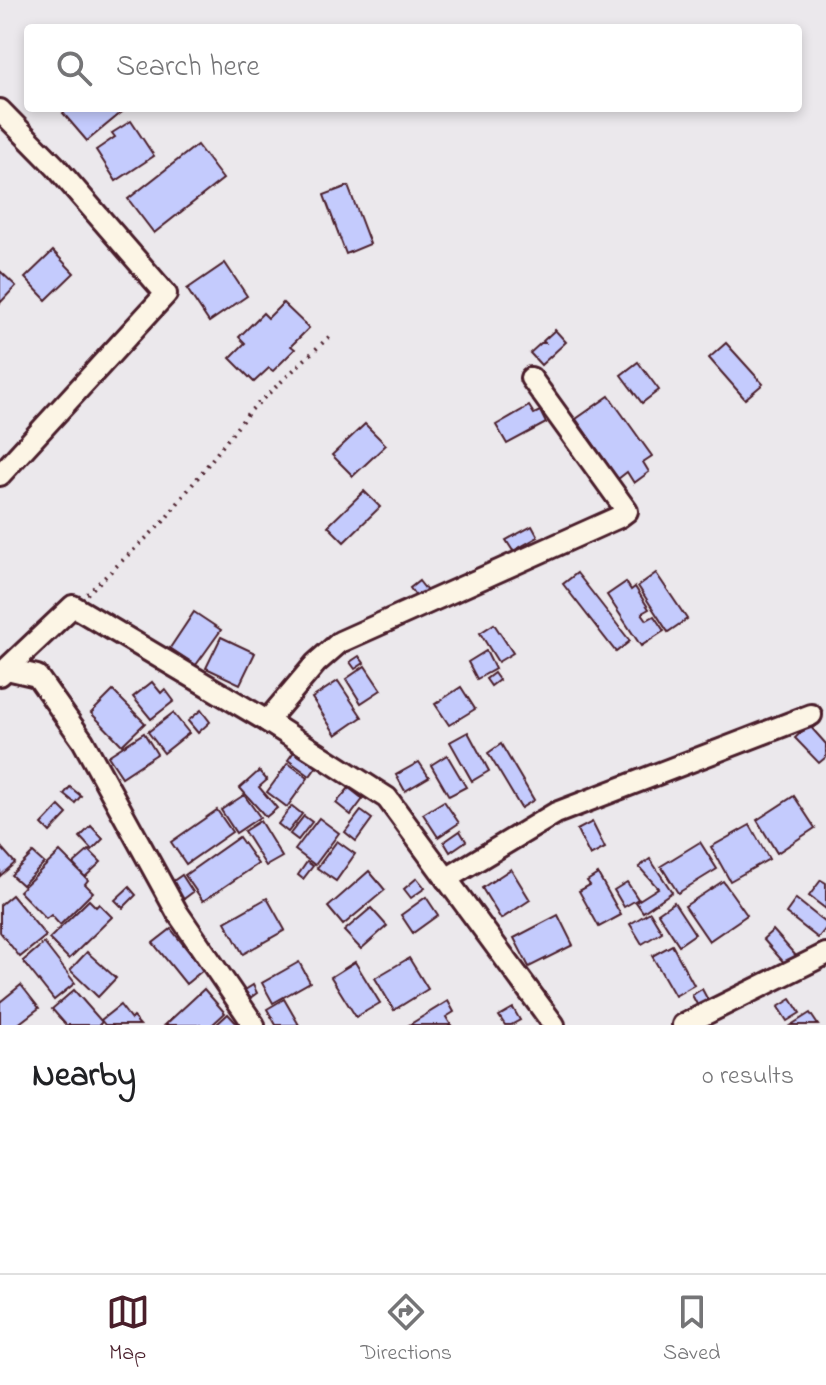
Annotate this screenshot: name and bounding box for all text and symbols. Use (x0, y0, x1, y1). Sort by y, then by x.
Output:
search box (24, 24, 802, 112)
icon: search (52, 46, 96, 90)
text: Search here (116, 46, 260, 90)
text: Nearby (32, 1052, 136, 1102)
text: 0 results (702, 1058, 794, 1096)
tab: Map (106, 1290, 150, 1370)
tab: Directions (361, 1290, 452, 1370)
tab: Saved (663, 1290, 720, 1370)

